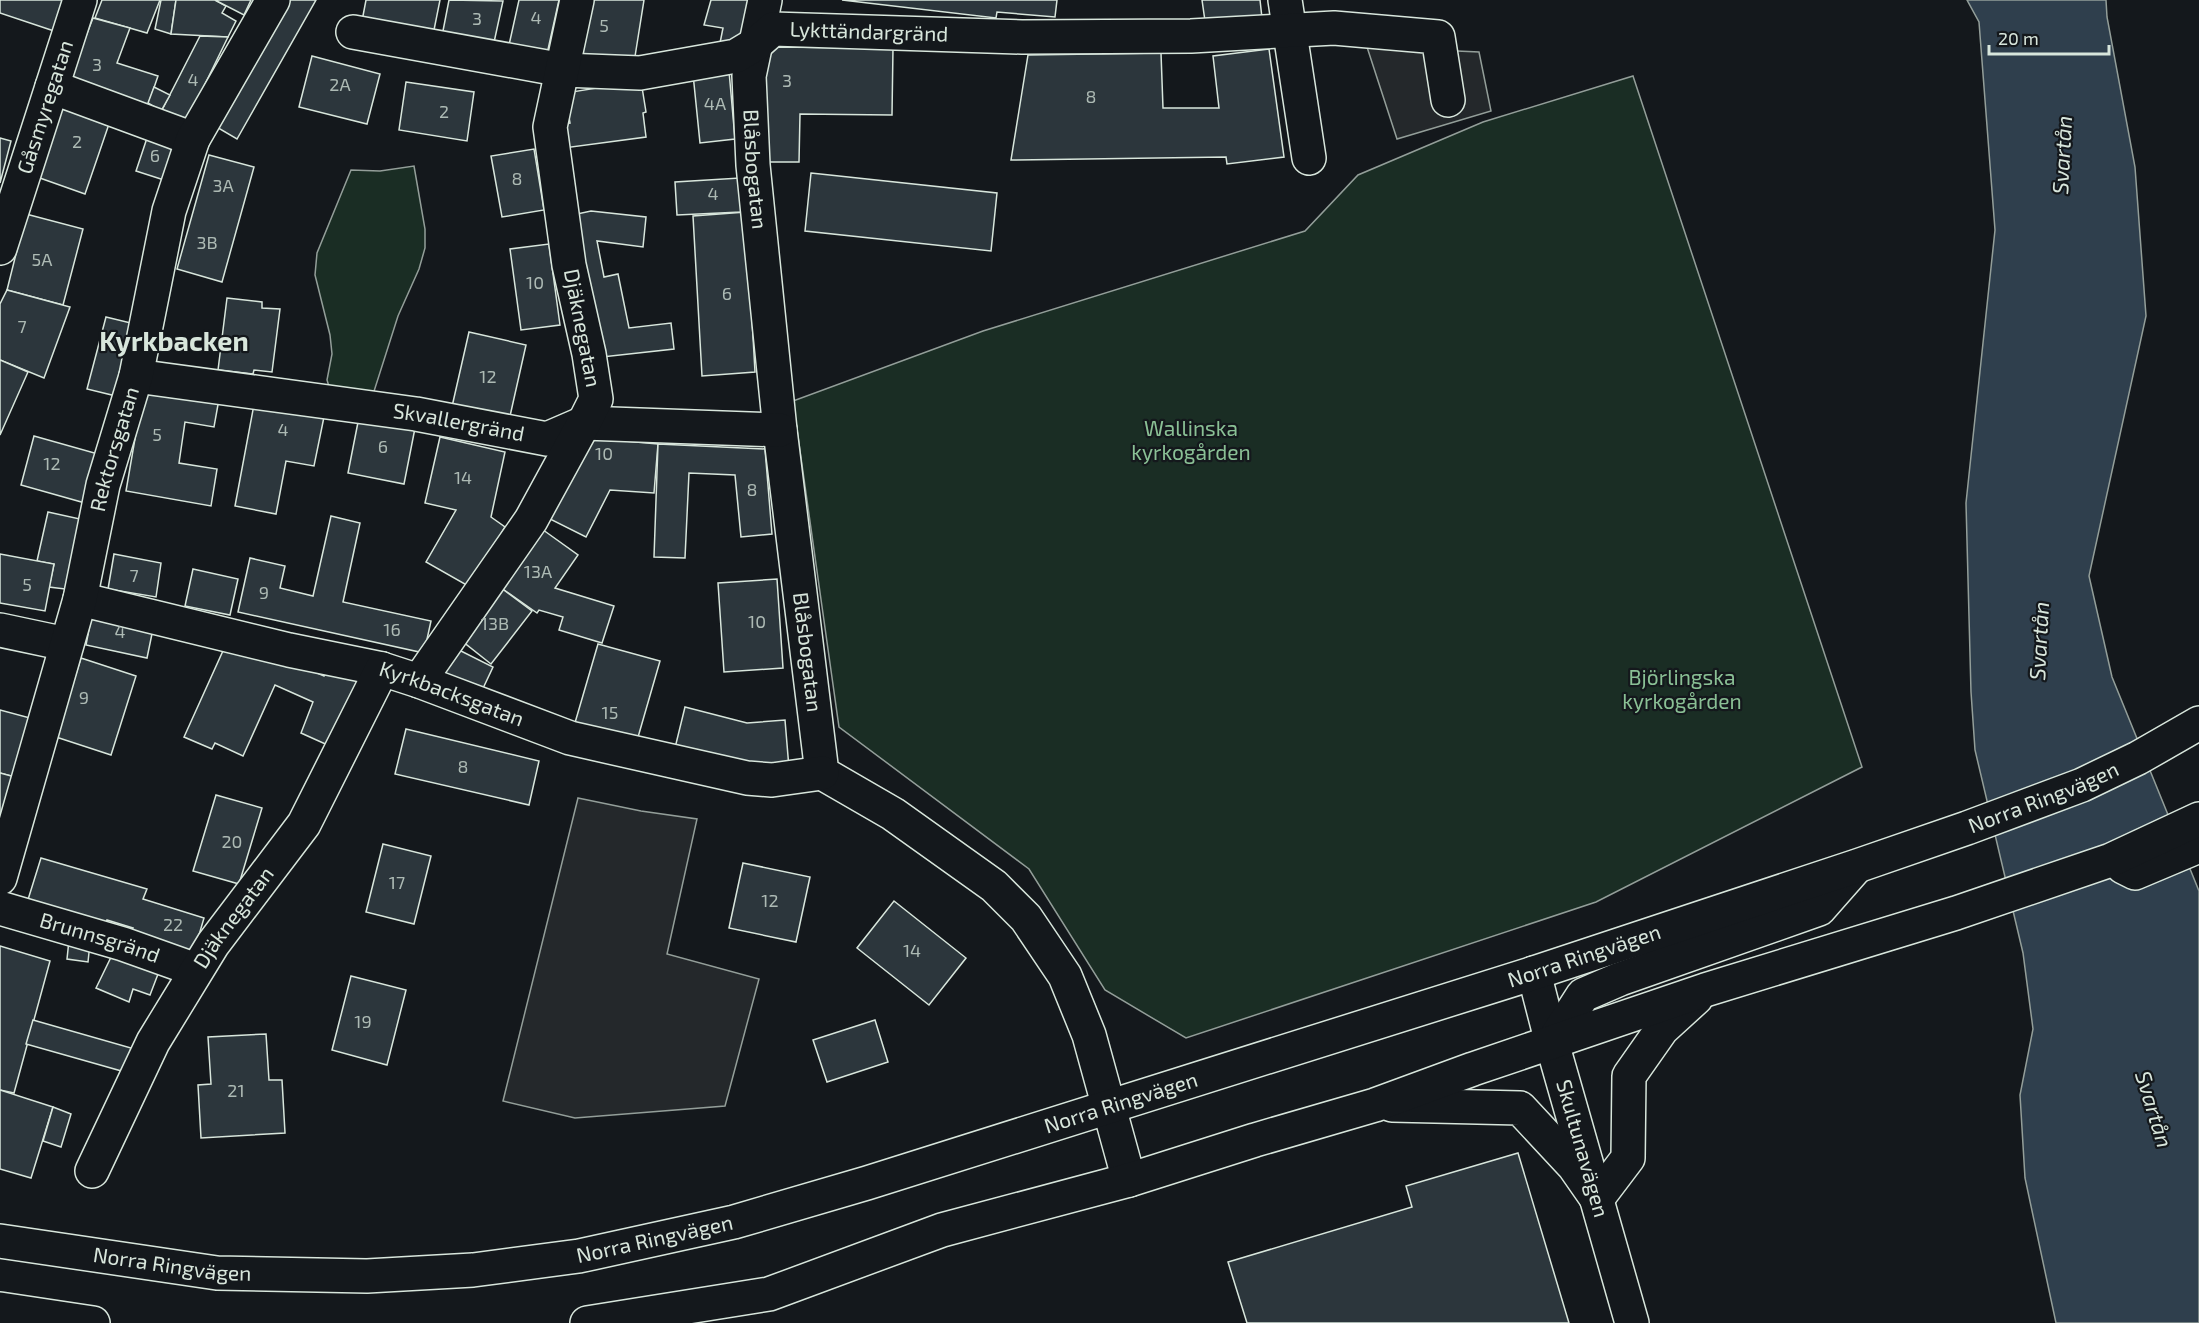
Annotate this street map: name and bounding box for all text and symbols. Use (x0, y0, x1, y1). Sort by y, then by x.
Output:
house number: 4 (530, 6, 542, 28)
house number: 3 (472, 7, 482, 29)
house number: 5 (599, 14, 609, 36)
street label: Lykttändargränd (789, 16, 949, 46)
scale bar (1989, 18, 2109, 56)
text: 20 m (1998, 27, 2039, 49)
street label: Gåsmyregatan (11, 37, 77, 177)
house number: 3 (92, 53, 102, 75)
house number: 4 (187, 68, 199, 90)
house number: 3 (782, 69, 792, 91)
house number: 2A (329, 73, 351, 95)
house number: 8 (1086, 85, 1096, 107)
house number: 4A (704, 92, 727, 114)
house number: 2 (439, 100, 449, 122)
street label: Blåsbogatan (740, 109, 773, 230)
water label: Svartån (2046, 115, 2076, 195)
house number: 2 (72, 130, 82, 152)
house number: 6 (150, 144, 160, 166)
house number: 8 (512, 167, 522, 189)
house number: 3A (212, 174, 234, 196)
house number: 4 (707, 182, 719, 204)
house number: 3B (196, 231, 218, 253)
house number: 5A (32, 248, 53, 270)
street label: Djäknegatan (559, 267, 607, 389)
house number: 10 (526, 271, 544, 293)
house number: 6 (722, 282, 732, 304)
house number: 7 (17, 315, 27, 337)
district label: Kyrkbacken (99, 324, 249, 357)
house number: 12 (479, 365, 497, 387)
street label: Rektorsgatan (84, 383, 143, 514)
street label: Skvallergränd (392, 397, 527, 445)
park label: Wallinska kyrkogården (1131, 415, 1251, 464)
house number: 4 (277, 418, 289, 440)
house number: 5 (152, 423, 162, 445)
house number: 6 (378, 435, 388, 457)
house number: 10 (595, 442, 613, 464)
house number: 12 (43, 452, 61, 474)
house number: 14 (454, 466, 472, 488)
house number: 8 (747, 478, 757, 500)
house number: 13A (524, 560, 553, 582)
house number: 7 (129, 564, 139, 586)
house number: 5 (22, 573, 32, 595)
house number: 9 (259, 581, 269, 603)
street label: Blåsbogatan (789, 591, 828, 713)
water label: Svartån (2023, 601, 2053, 681)
house number: 10 (748, 610, 766, 632)
house number: 13B (481, 612, 509, 634)
house number: 16 (383, 618, 401, 640)
house number: 4 (114, 620, 126, 642)
street label: Kyrkbacksgatan (377, 655, 528, 731)
park label: Björlingska kyrkogården (1622, 664, 1742, 713)
house number: 9 (79, 686, 89, 708)
house number: 15 (602, 701, 618, 723)
house number: 8 (458, 755, 468, 777)
street label: Norra Ringvägen (1964, 755, 2122, 837)
house number: 20 (222, 830, 242, 852)
street label: Djäknegatan (187, 861, 278, 972)
house number: 17 (389, 871, 405, 893)
house number: 12 (761, 889, 779, 911)
street label: Brunnsgränd (37, 906, 164, 967)
house number: 22 (163, 913, 183, 935)
street label: Norra Ringvägen (1504, 918, 1664, 992)
house number: 14 (903, 939, 921, 961)
house number: 19 (354, 1010, 372, 1032)
street label: Norra Ringvägen (1041, 1066, 1200, 1138)
water label: Svartån (2131, 1067, 2179, 1150)
street label: Skultunavägen (1552, 1076, 1615, 1220)
house number: 21 (227, 1079, 245, 1101)
street label: Norra Ringvägen (574, 1209, 735, 1267)
street label: Norra Ringvägen (92, 1241, 252, 1285)

